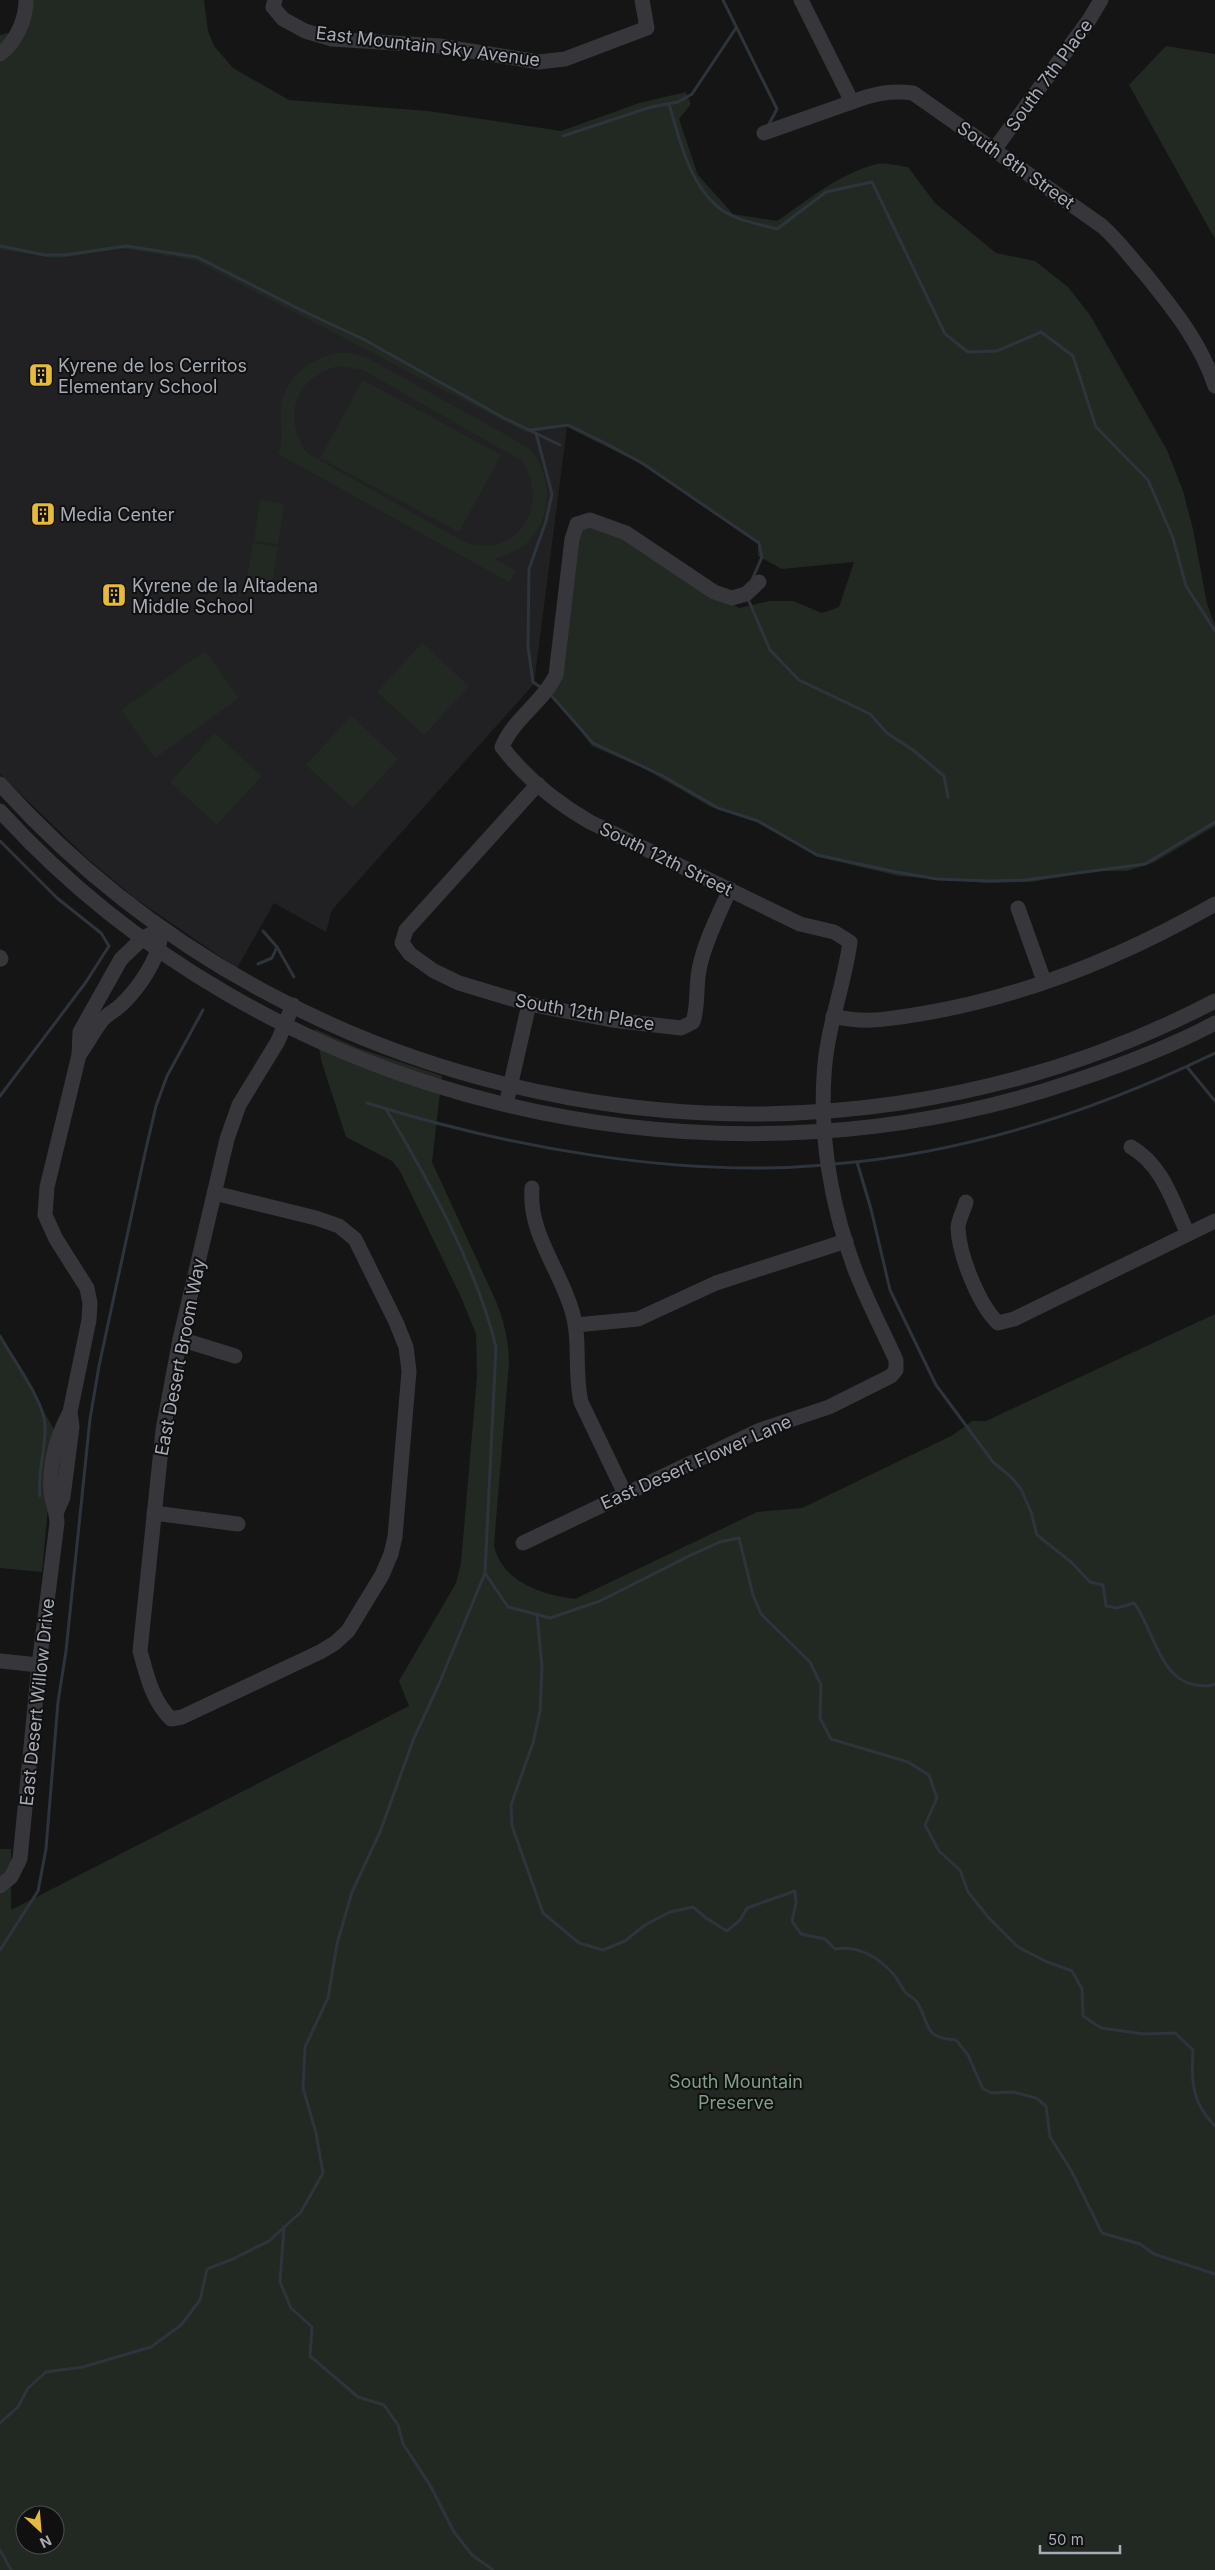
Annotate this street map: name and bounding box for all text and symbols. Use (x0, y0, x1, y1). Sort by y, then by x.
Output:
street label: South 7th Place (1001, 15, 1097, 135)
street label: East Mountain Sky Avenue (315, 22, 541, 70)
street label: South 8th Street (953, 117, 1079, 213)
place label: Kyrene de los Cerritos Elementary School (58, 355, 247, 397)
building icon: Kyrene de los Cerritos Elementary School (28, 362, 54, 388)
building icon: Media Center (30, 501, 56, 527)
place label: Media Center (60, 504, 175, 525)
place label: Kyrene de la Altadena Middle School (132, 575, 318, 617)
building icon: Kyrene de la Altadena Middle School (101, 582, 127, 608)
street label: South 12th Street (596, 818, 736, 900)
street label: South 12th Place (514, 989, 656, 1035)
street label: East Desert Broom Way (151, 1257, 209, 1457)
street label: East Desert Flower Lane (597, 1410, 795, 1514)
street label: East Desert Willow Drive (16, 1597, 58, 1807)
park label: South Mountain Preserve (669, 2071, 803, 2113)
north arrow (15, 2505, 65, 2555)
scale bar (1040, 2522, 1120, 2554)
text: 50 m (1048, 2530, 1084, 2549)
text: N (37, 2532, 54, 2552)

